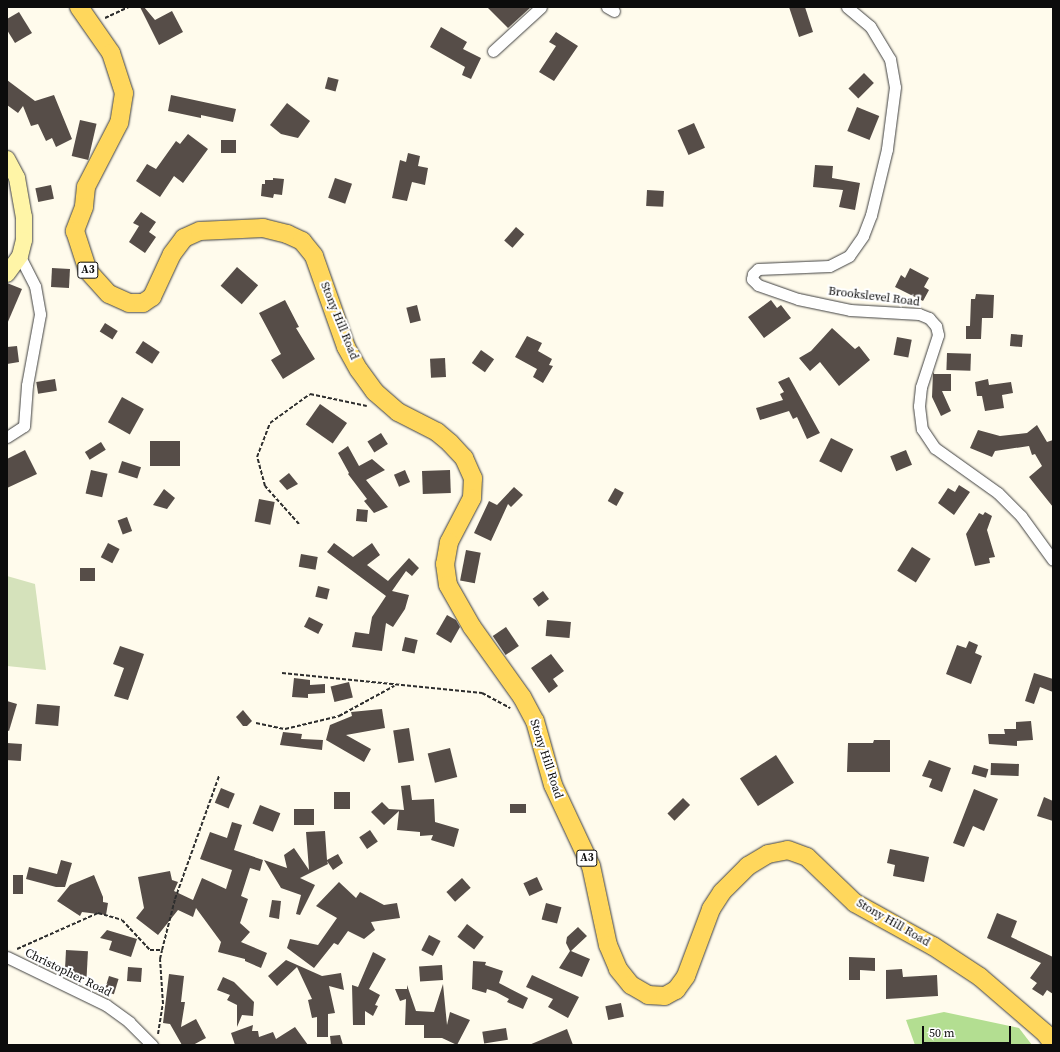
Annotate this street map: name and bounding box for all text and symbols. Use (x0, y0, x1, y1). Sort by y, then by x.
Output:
road number: A3 (77, 261, 99, 279)
street label: Stony Hill Road (317, 280, 361, 362)
street label: Brookslevel Road (827, 284, 921, 310)
street label: Stony Hill Road (526, 718, 566, 800)
road number: A3 (576, 849, 598, 867)
street label: Stony Hill Road (854, 896, 932, 950)
street label: Christopher Road (22, 946, 114, 1000)
scale bar (924, 1018, 1013, 1044)
text: 50 m (929, 1025, 955, 1041)

